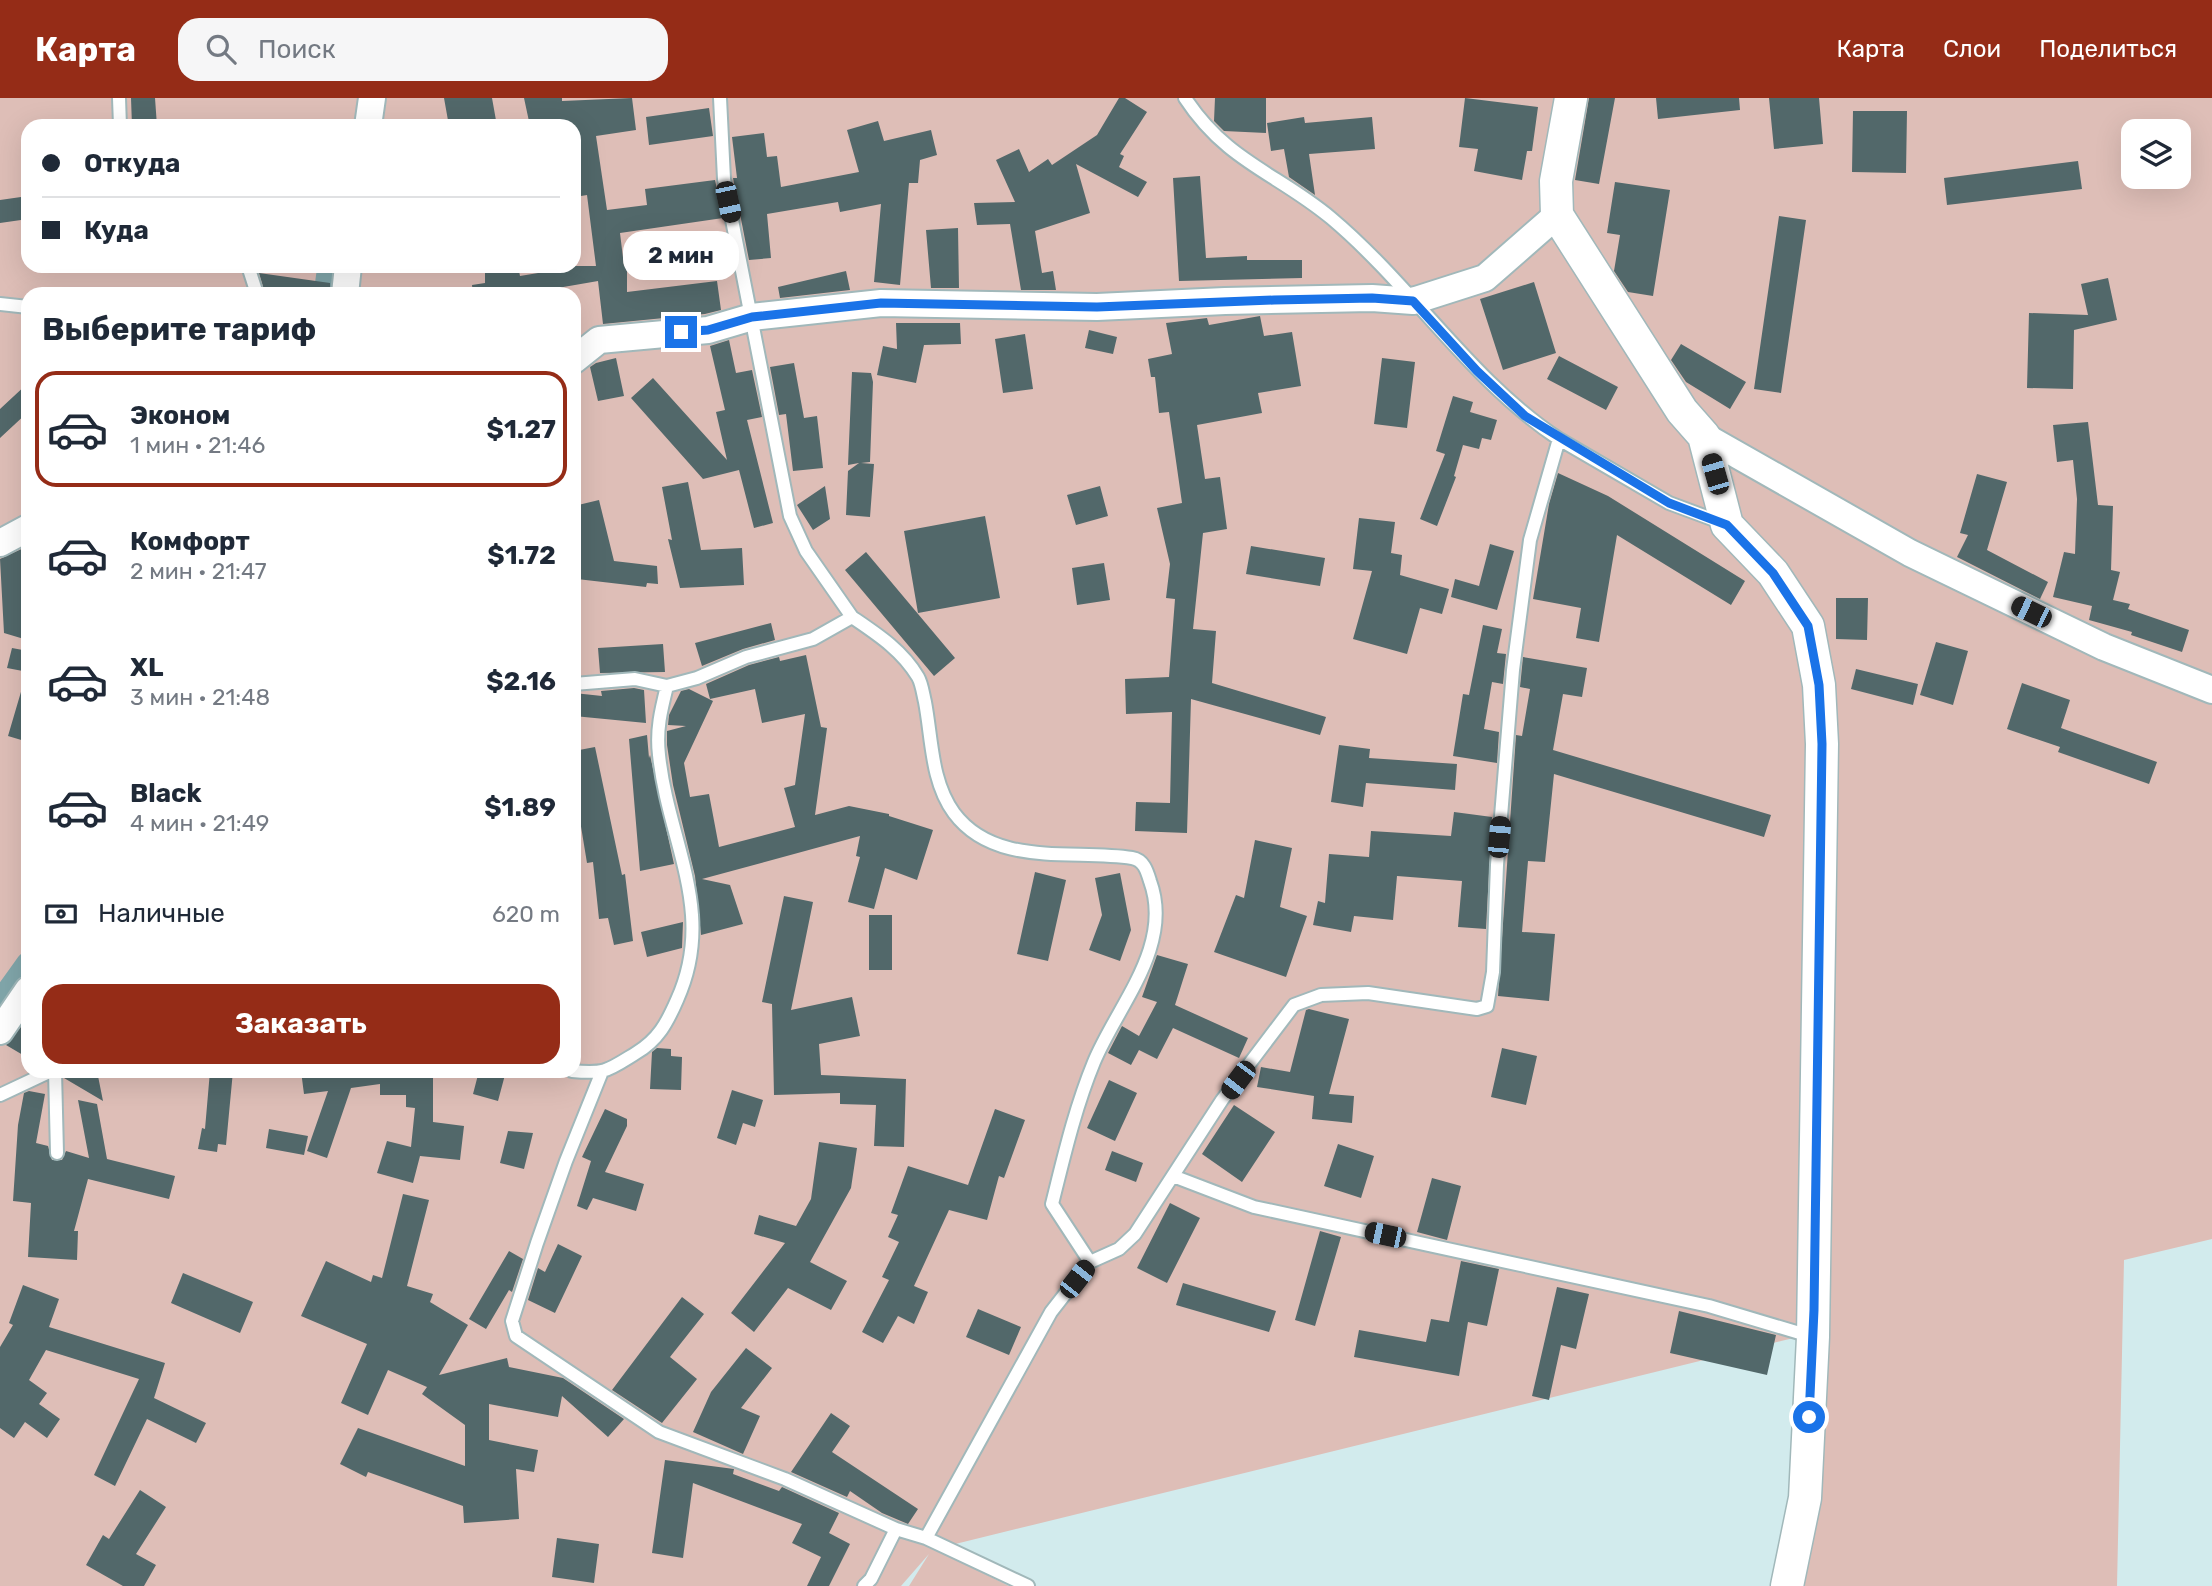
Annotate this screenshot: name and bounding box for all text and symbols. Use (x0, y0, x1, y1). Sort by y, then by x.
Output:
search box (178, 18, 668, 81)
text: Карта (35, 30, 136, 69)
icon: search (202, 30, 240, 68)
text: Поиск (258, 34, 336, 65)
text: Карта (1836, 35, 1905, 63)
text: Слои (1943, 35, 2001, 63)
text: Поделиться (2039, 35, 2177, 63)
map controls (2121, 119, 2191, 189)
button: layers (2121, 119, 2191, 189)
text: Откуда (84, 148, 180, 179)
car (714, 179, 743, 225)
text: Куда (84, 215, 149, 246)
callout: 2 мин (623, 230, 739, 280)
text: 2 мин (648, 241, 714, 269)
text: Выберите тариф (42, 310, 316, 348)
route end (665, 316, 697, 348)
icon: car (46, 398, 109, 461)
text: Эконом (130, 400, 230, 431)
text: $1.27 (487, 414, 556, 445)
text: 1 мин · 21:46 (130, 431, 265, 459)
car (1700, 451, 1731, 497)
icon: car (46, 524, 109, 587)
text: Комфорт (130, 526, 250, 557)
text: $1.72 (487, 540, 556, 571)
text: 2 мин · 21:47 (130, 557, 267, 585)
car (2008, 593, 2055, 631)
icon: car (46, 650, 109, 713)
text: XL (130, 652, 163, 683)
text: $2.16 (486, 666, 556, 697)
text: 3 мин · 21:48 (130, 683, 270, 711)
icon: car (46, 776, 109, 839)
text: Black (130, 778, 202, 809)
text: $1.89 (484, 792, 556, 823)
text: 4 мин · 21:49 (130, 809, 269, 837)
car (1487, 815, 1512, 859)
icon: cash (42, 895, 80, 933)
text: Наличные (98, 898, 225, 929)
text: 620 m (492, 900, 560, 928)
button: Заказать (42, 984, 560, 1064)
car (1217, 1057, 1260, 1103)
car (1363, 1220, 1408, 1250)
car (1056, 1256, 1099, 1302)
route start (1793, 1401, 1825, 1433)

